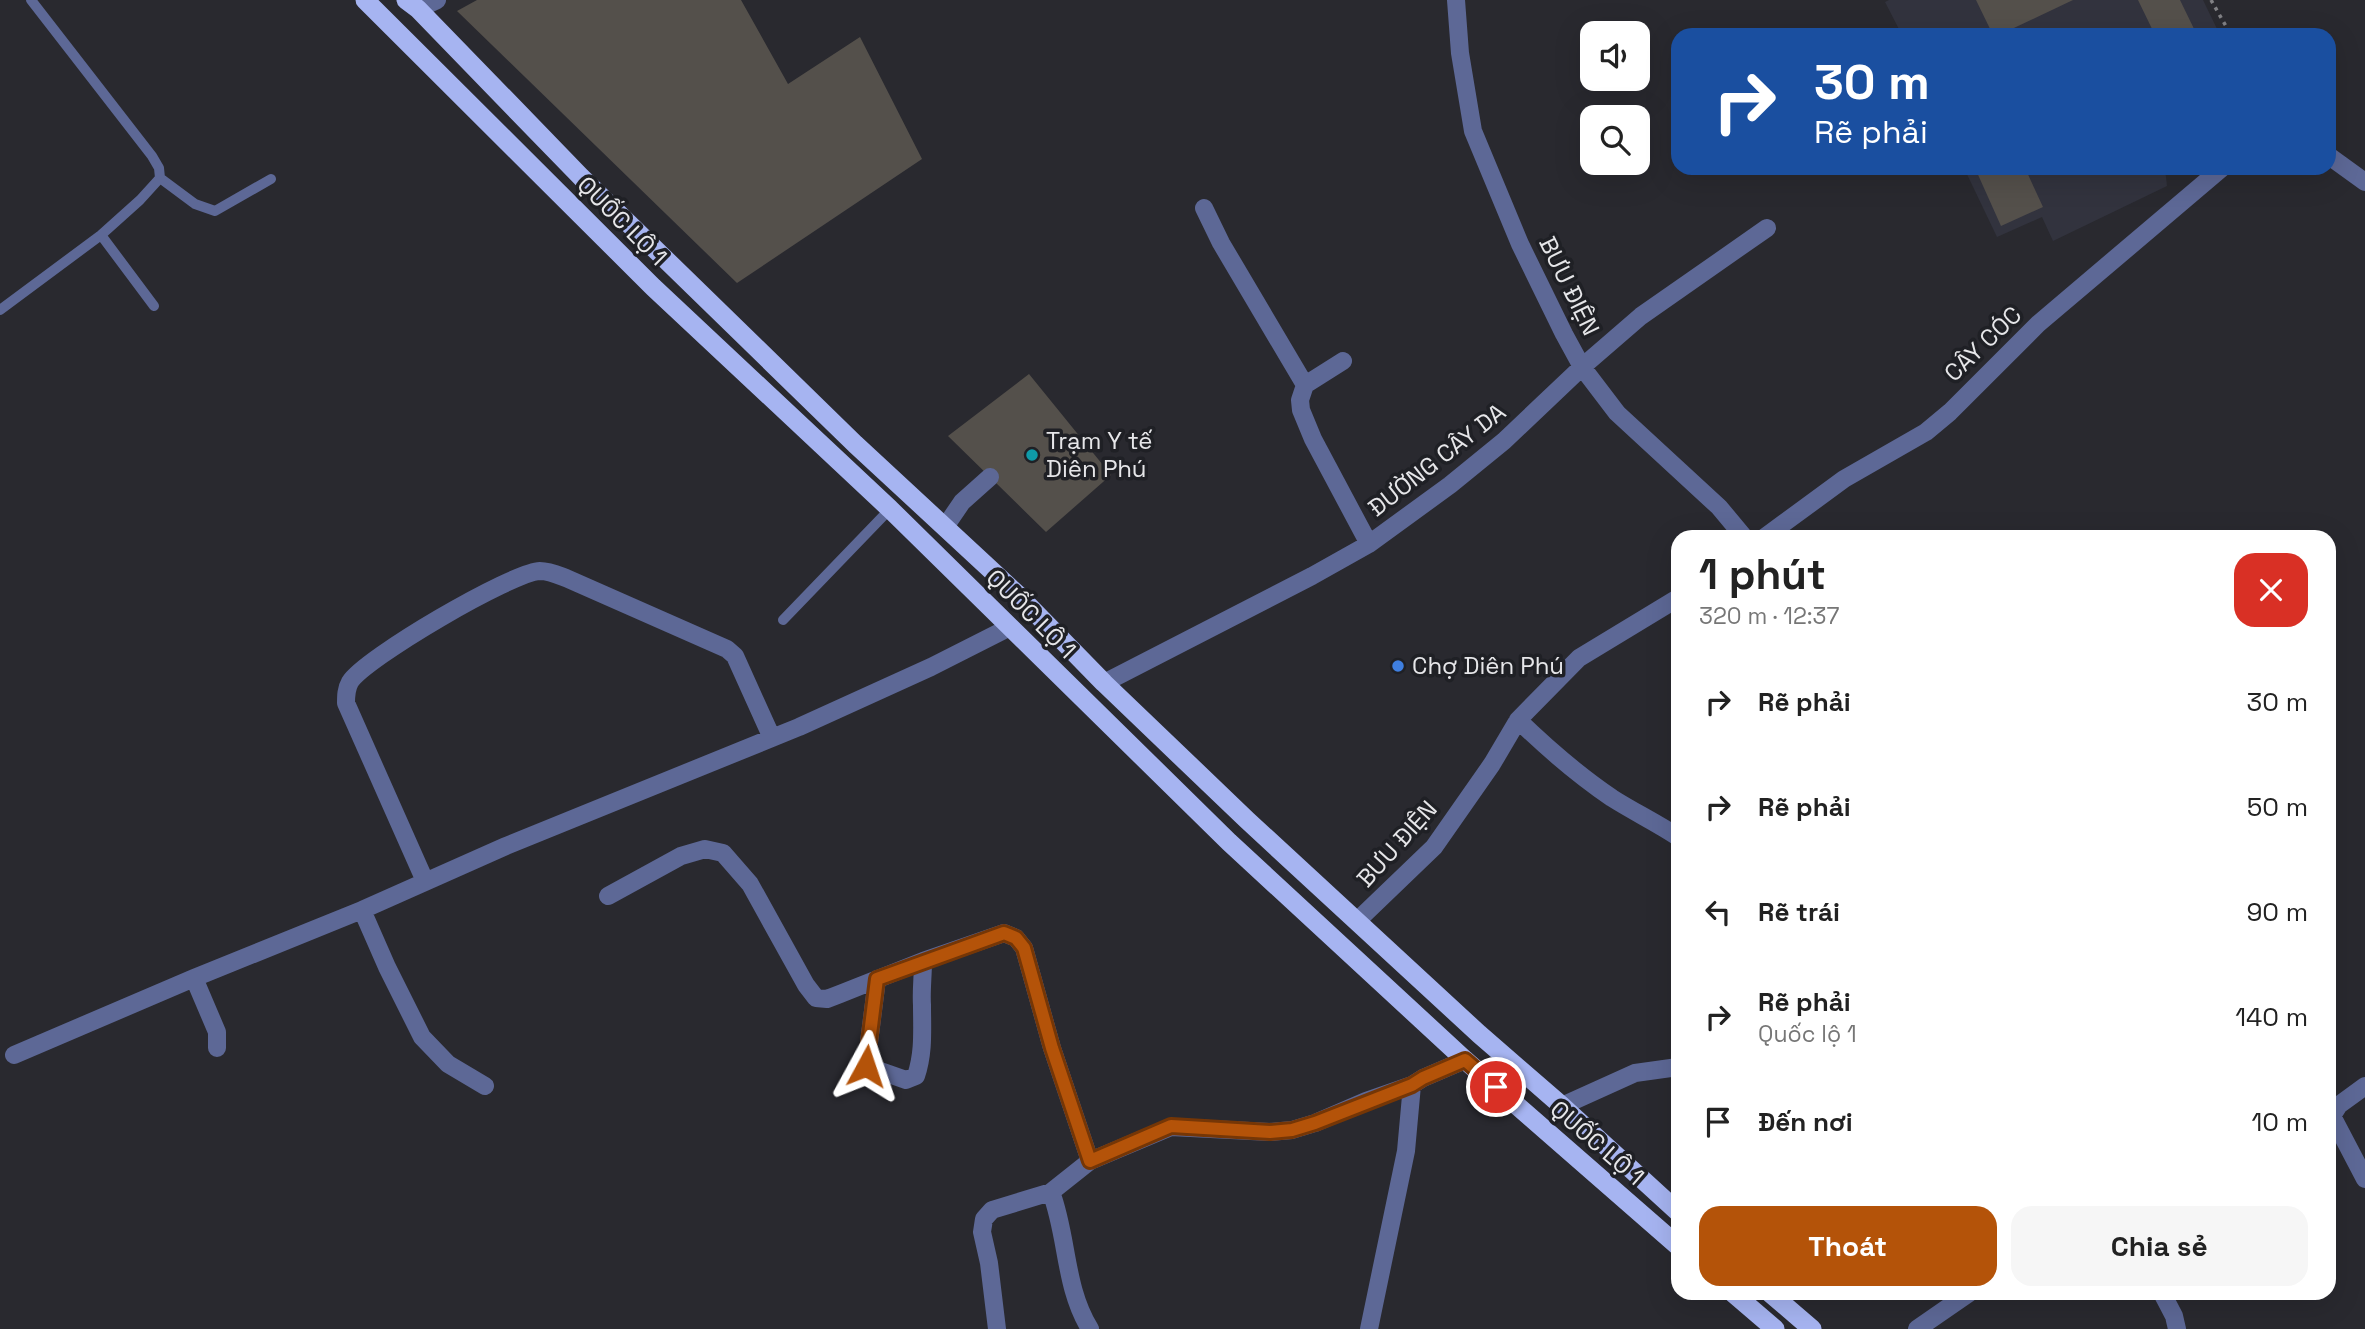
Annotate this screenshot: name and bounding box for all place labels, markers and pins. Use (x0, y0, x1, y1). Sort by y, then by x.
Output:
place label: Trạm Y tế Diên Phú (1046, 425, 1153, 484)
marker: Trạm Y tế Diên Phú (1024, 447, 1040, 463)
place label: Chợ Diên Phú (1412, 650, 1564, 681)
marker: Chợ Diên Phú (1390, 658, 1406, 674)
pin (1466, 1057, 1526, 1117)

